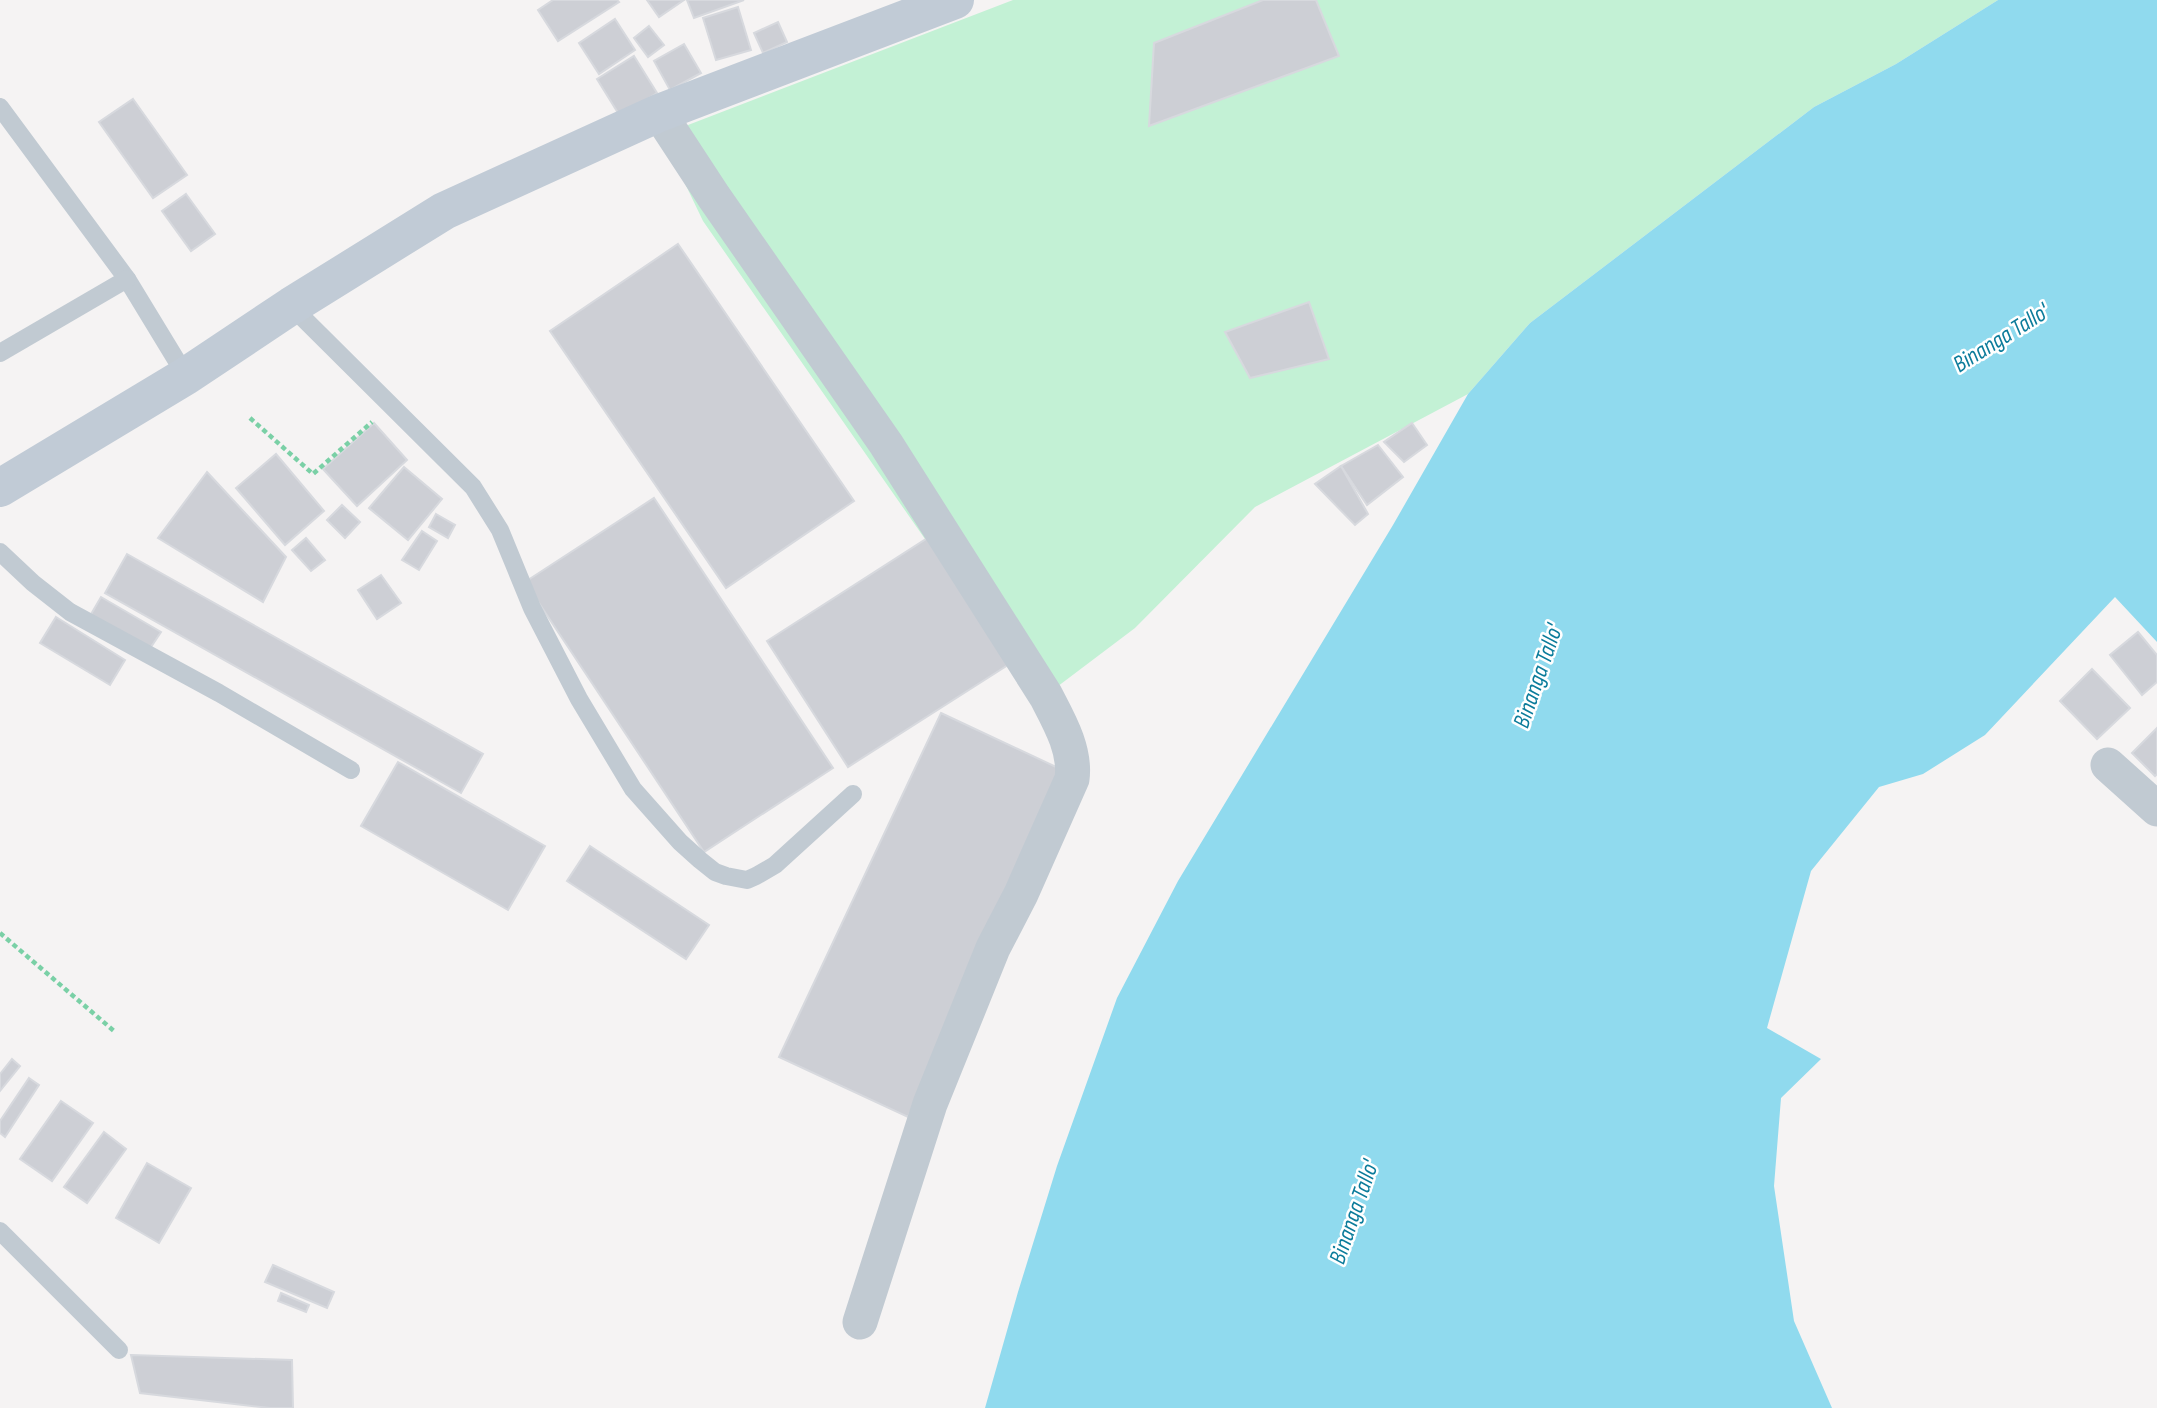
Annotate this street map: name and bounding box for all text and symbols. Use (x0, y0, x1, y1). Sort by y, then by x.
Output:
water label: Binanga Tallo' (1948, 296, 2056, 379)
water label: Binanga Tallo' (1507, 619, 1570, 732)
water label: Binanga Tallo' (1323, 1155, 1386, 1268)

